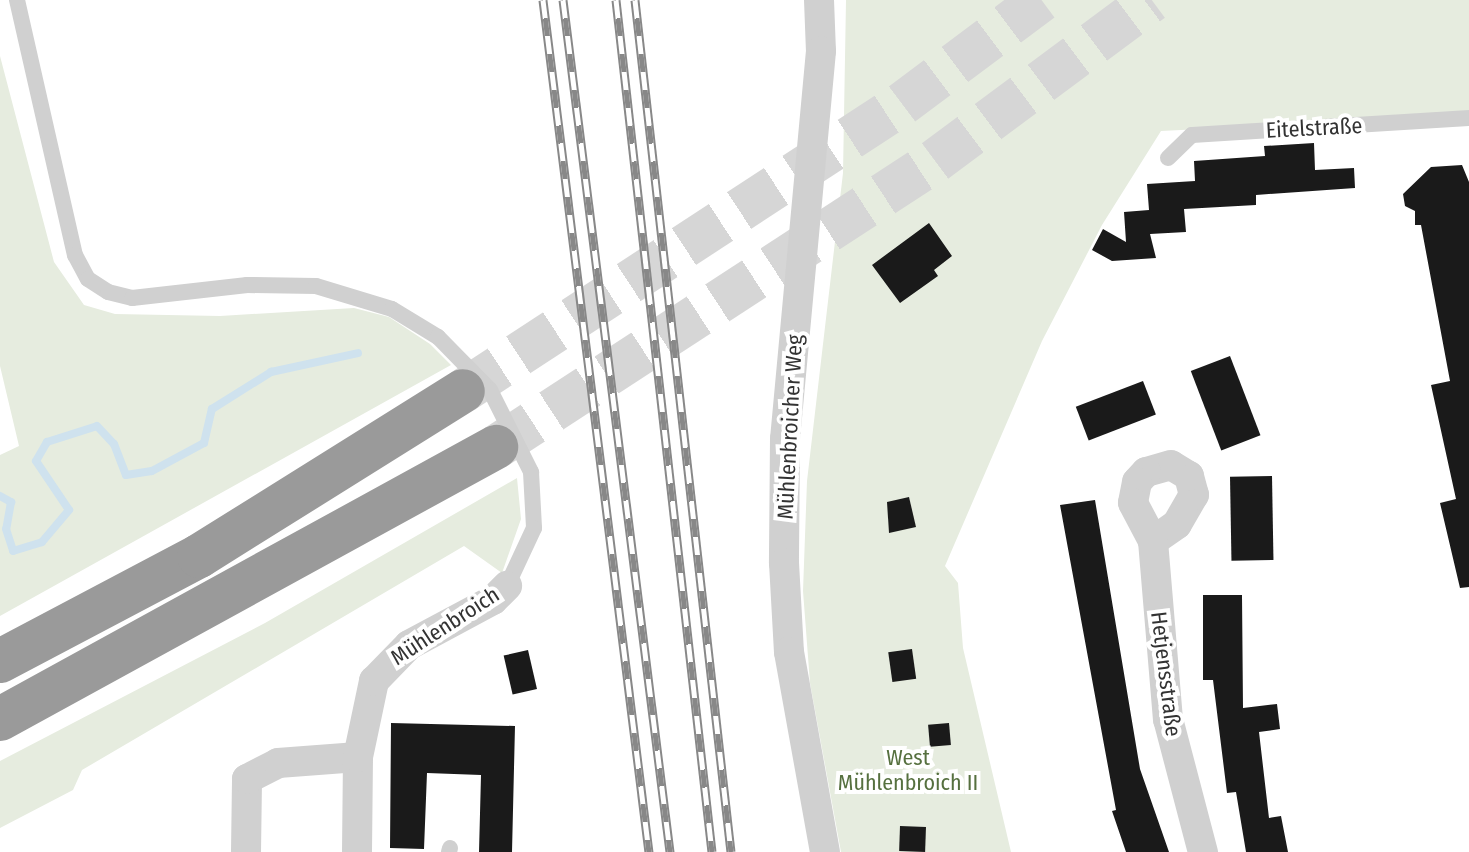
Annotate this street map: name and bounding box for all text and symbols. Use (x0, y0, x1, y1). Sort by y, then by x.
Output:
street label: Eitelstraße (1265, 112, 1363, 144)
street label: Mühlenbroicher Weg (772, 334, 808, 520)
street label: Mühlenbroich (386, 581, 504, 671)
street label: Hetjensstraße (1145, 610, 1187, 738)
park label: West Mühlenbroich II (838, 744, 978, 796)

